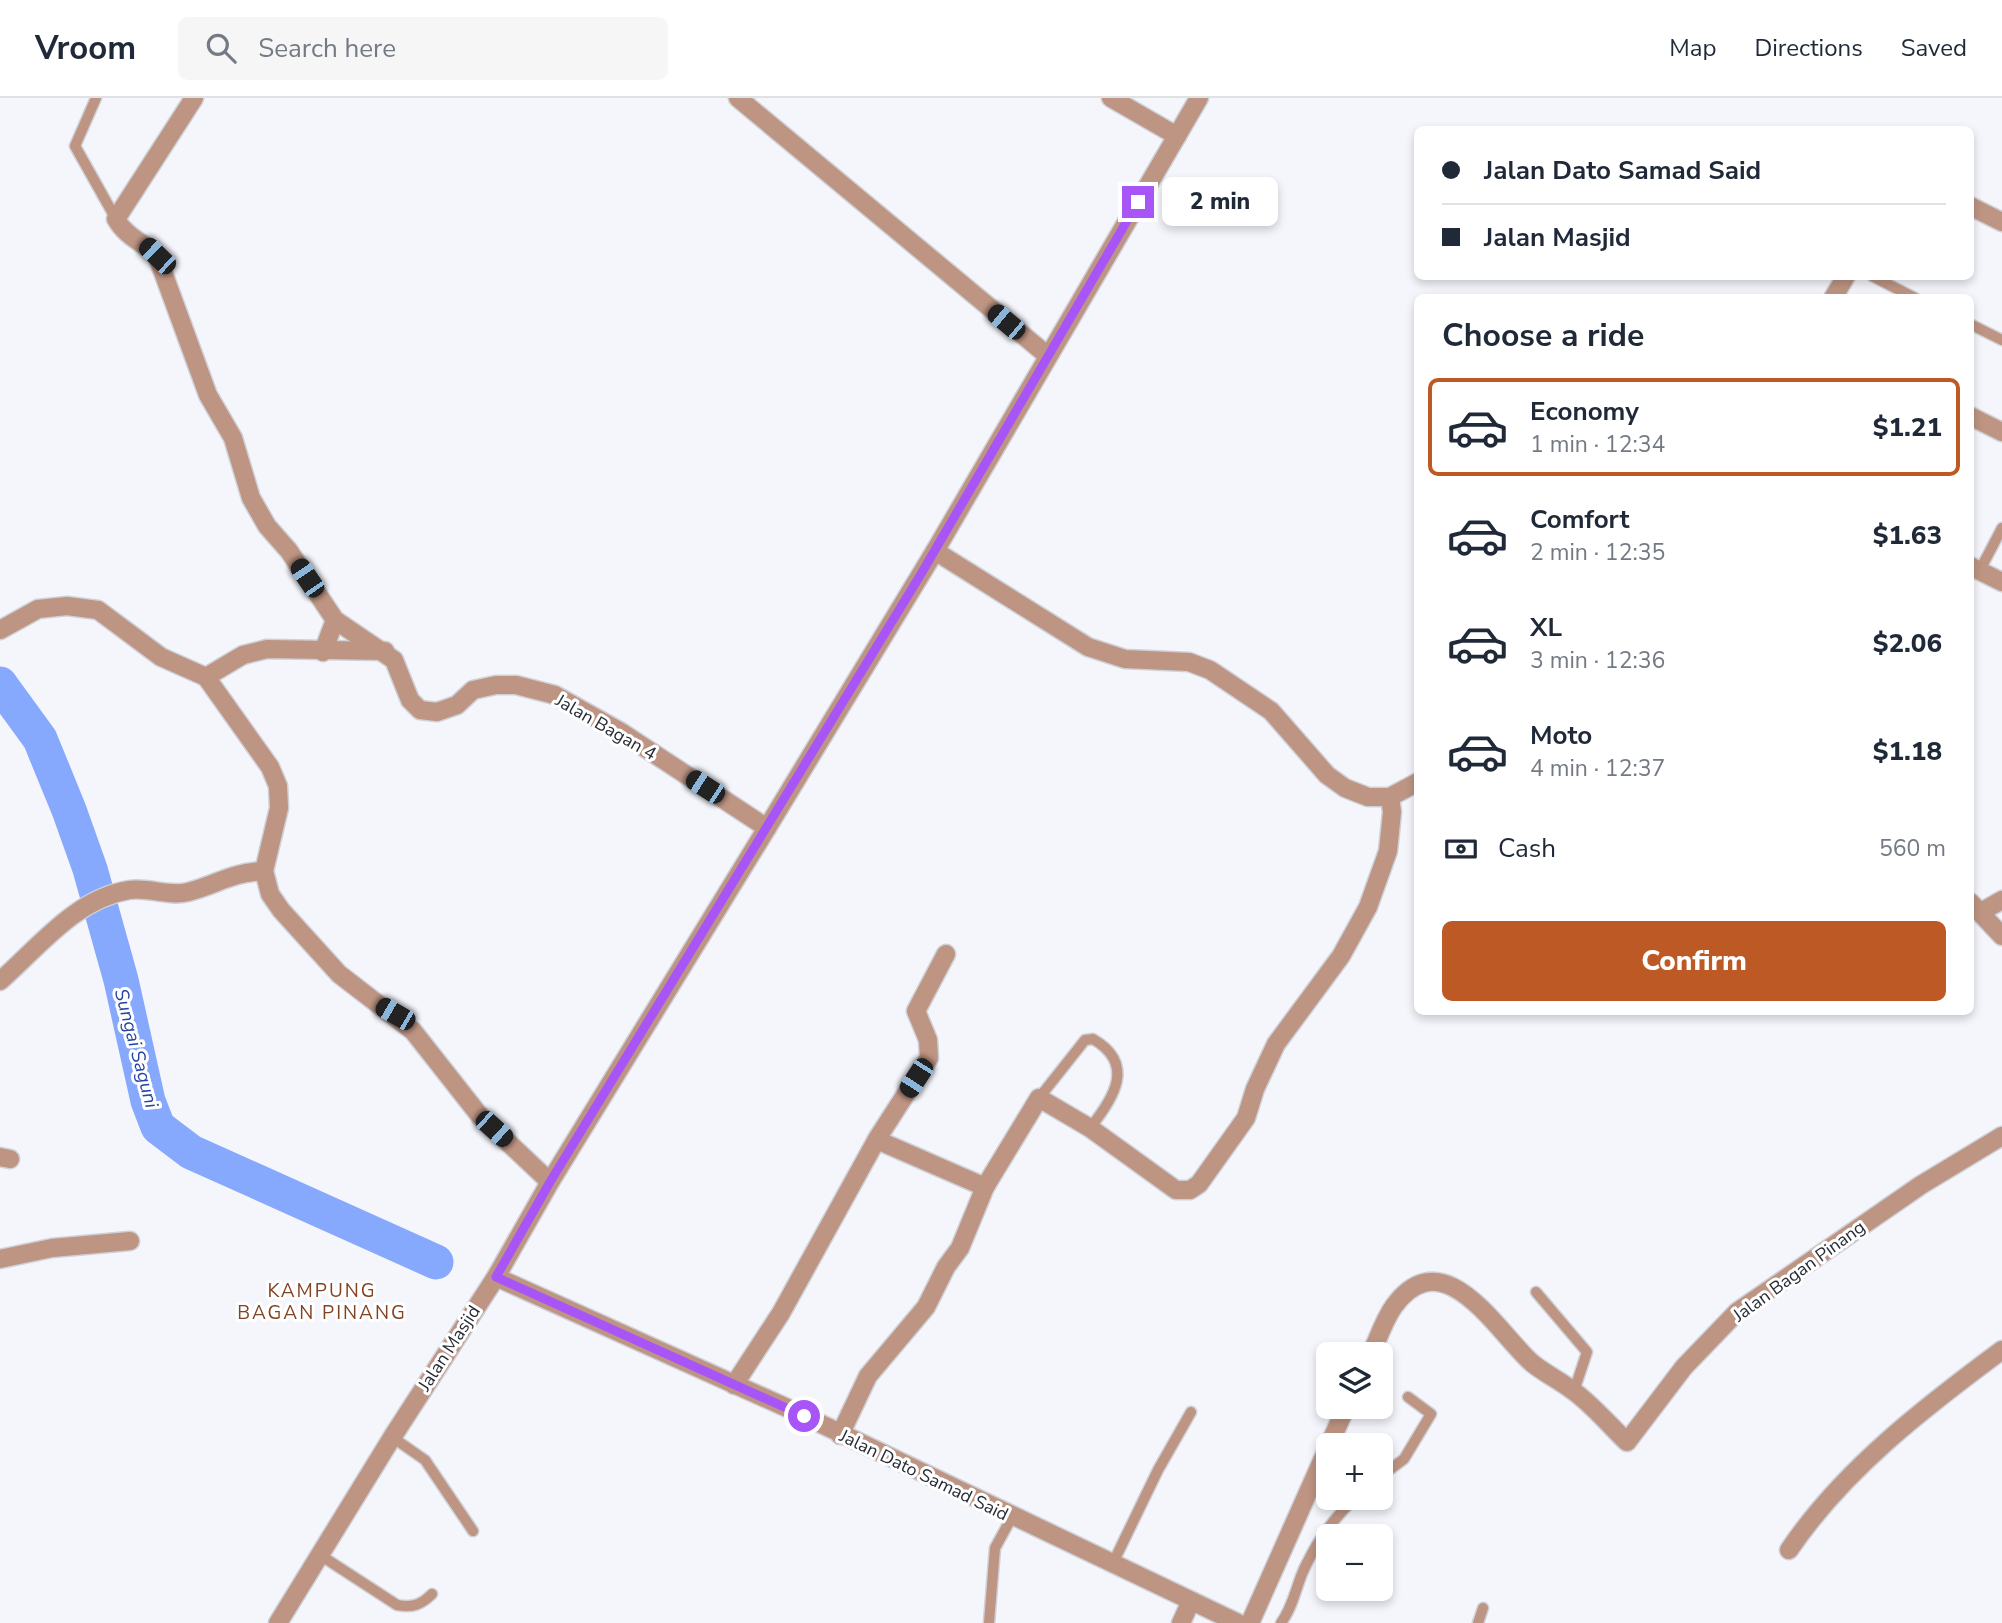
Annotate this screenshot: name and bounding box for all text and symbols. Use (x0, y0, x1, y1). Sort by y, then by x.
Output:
search box (178, 17, 668, 80)
text: Vroom (35, 26, 136, 71)
icon: search (202, 29, 240, 67)
text: Search here (258, 31, 396, 66)
text: Map (1669, 32, 1716, 64)
text: Directions (1754, 32, 1863, 64)
text: Saved (1901, 32, 1967, 64)
text: Jalan Dato Samad Said (1484, 153, 1761, 188)
callout: 2 min (1162, 178, 1278, 226)
route end (1122, 186, 1154, 218)
text: 2 min (1190, 186, 1250, 217)
text: Jalan Masjid (1484, 220, 1631, 255)
car (135, 234, 180, 278)
car (984, 300, 1029, 344)
text: Choose a ride (1442, 314, 1644, 357)
text: Economy (1530, 394, 1639, 429)
icon: car (1446, 396, 1509, 459)
text: $1.21 (1873, 410, 1942, 445)
text: 1 min · 12:34 (1530, 429, 1665, 460)
text: Comfort (1530, 502, 1630, 537)
icon: car (1446, 504, 1509, 567)
text: $1.63 (1873, 518, 1942, 553)
text: 2 min · 12:35 (1530, 537, 1665, 568)
car (287, 555, 328, 601)
text: XL (1530, 610, 1562, 645)
icon: car (1446, 612, 1509, 675)
text: $2.06 (1873, 626, 1942, 661)
text: 3 min · 12:36 (1530, 645, 1665, 676)
street label: Jalan Bagan 4 (550, 688, 661, 766)
text: Moto (1530, 718, 1592, 753)
icon: car (1446, 720, 1509, 783)
text: $1.18 (1873, 734, 1942, 769)
text: 4 min · 12:37 (1530, 753, 1665, 784)
car (682, 767, 729, 807)
icon: cash (1442, 830, 1480, 868)
text: Cash (1498, 831, 1556, 866)
text: 560 m (1879, 833, 1946, 864)
button: Confirm (1442, 921, 1946, 1001)
water label: Sungai Saguni (108, 986, 165, 1111)
car (372, 994, 419, 1034)
car (896, 1055, 937, 1101)
car (472, 1107, 517, 1151)
street label: Jalan Bagan Pinang (1727, 1215, 1870, 1328)
district label: KAMPUNG BAGAN PINANG (237, 1278, 407, 1326)
street label: Jalan Masjid (412, 1301, 486, 1396)
map controls (1316, 1342, 1393, 1601)
button: layers (1316, 1342, 1393, 1419)
route start (788, 1400, 820, 1432)
street label: Jalan Dato Samad Said (835, 1423, 1012, 1526)
button: + (1316, 1433, 1393, 1510)
button: − (1316, 1524, 1393, 1601)

